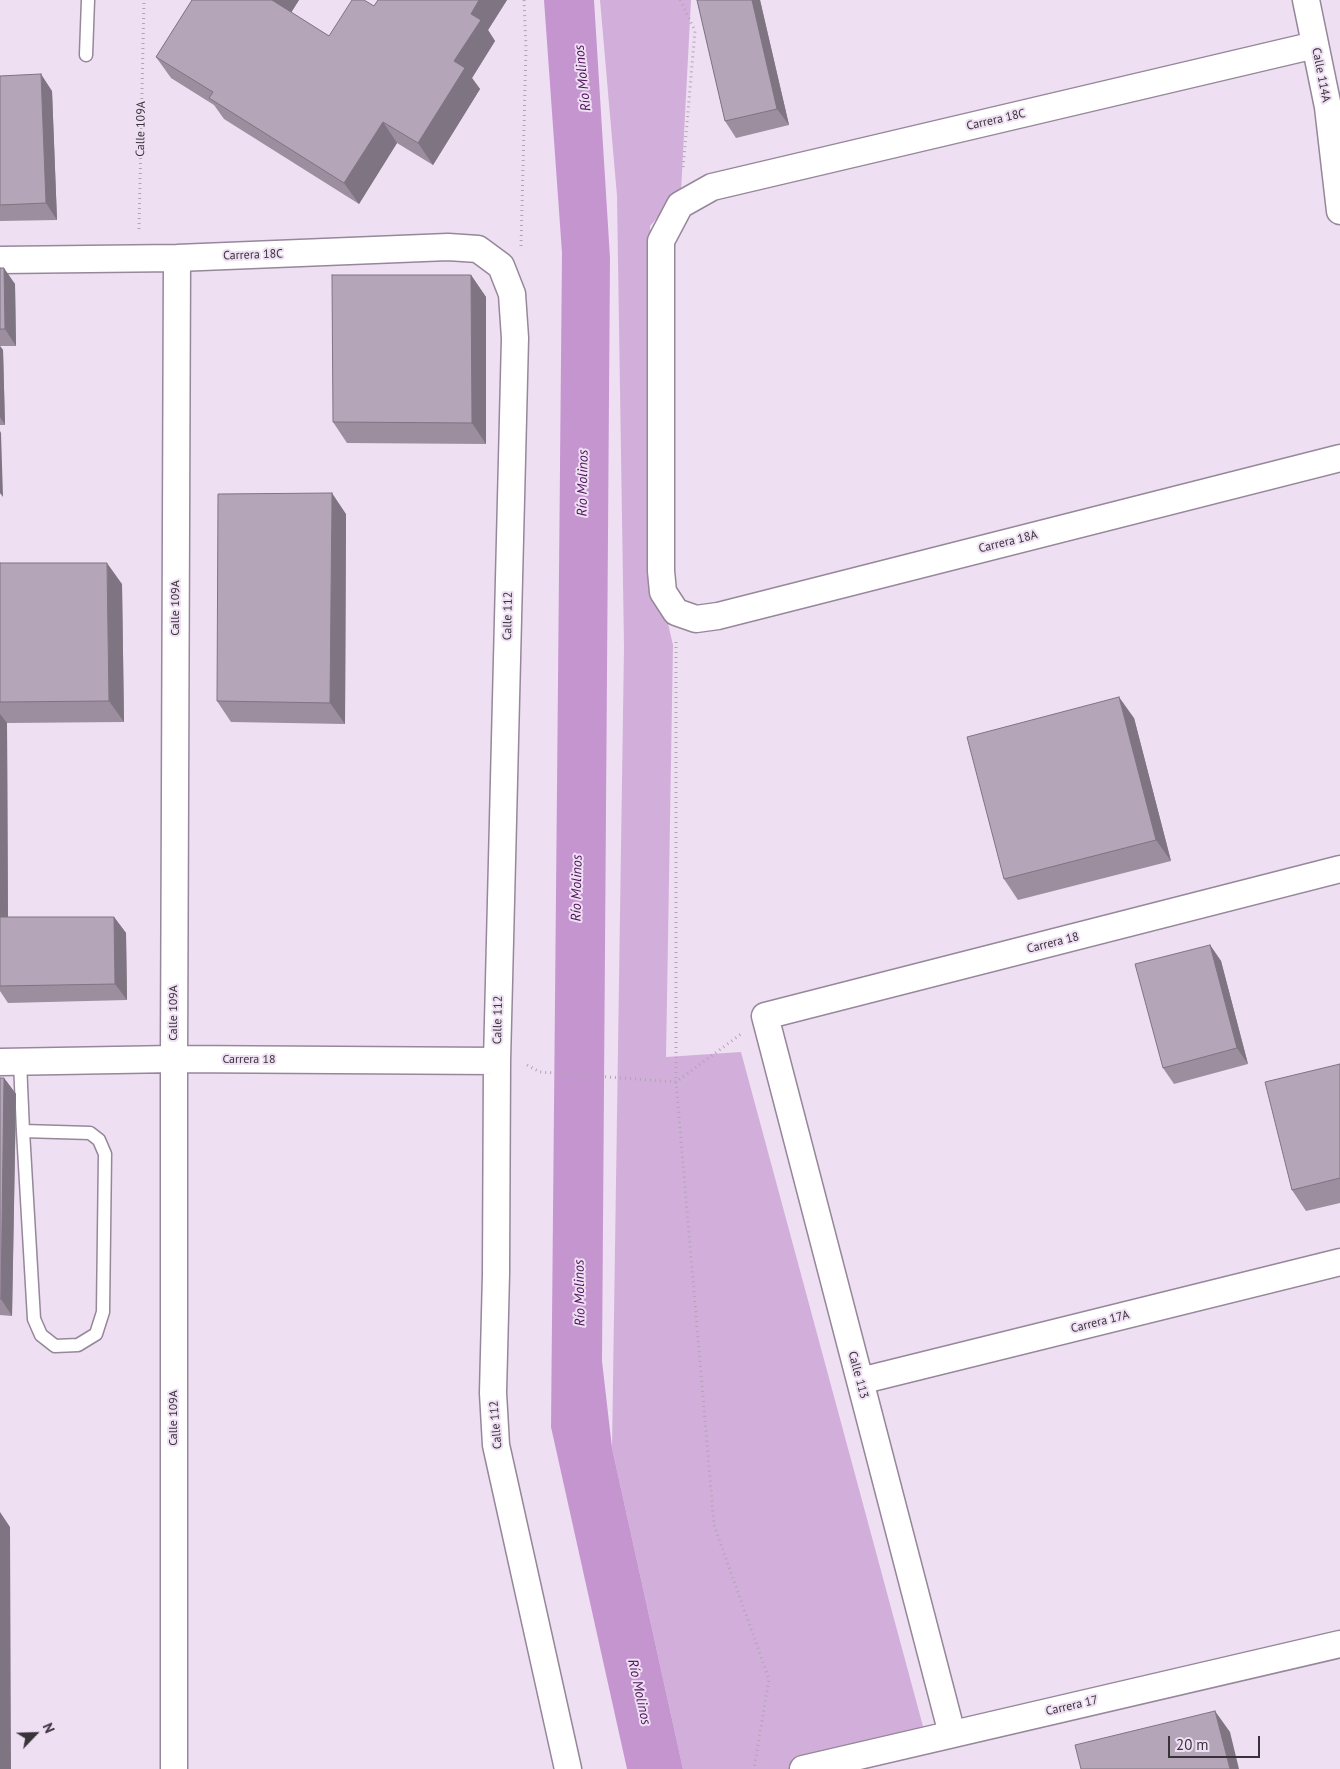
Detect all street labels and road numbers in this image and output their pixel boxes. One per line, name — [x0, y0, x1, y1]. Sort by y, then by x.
street label: Calle 114A — [1309, 46, 1333, 104]
street label: Calle 109A — [133, 101, 149, 157]
street label: Carrera 18C — [965, 106, 1027, 134]
street label: Carrera 18C — [223, 247, 283, 263]
street label: Carrera 18A — [977, 528, 1039, 556]
street label: Calle 109A — [169, 580, 183, 636]
street label: Calle 112 — [500, 592, 516, 640]
street label: Carrera 18 — [1025, 930, 1081, 956]
street label: Calle 109A — [167, 985, 181, 1041]
street label: Calle 112 — [490, 996, 506, 1044]
street label: Carrera 18 — [222, 1053, 276, 1067]
street label: Carrera 17A — [1069, 1308, 1131, 1336]
street label: Calle 113 — [845, 1350, 871, 1400]
street label: Calle 109A — [167, 1390, 181, 1446]
street label: Calle 112 — [487, 1400, 505, 1450]
street label: Carrera 17 — [1044, 1693, 1100, 1719]

